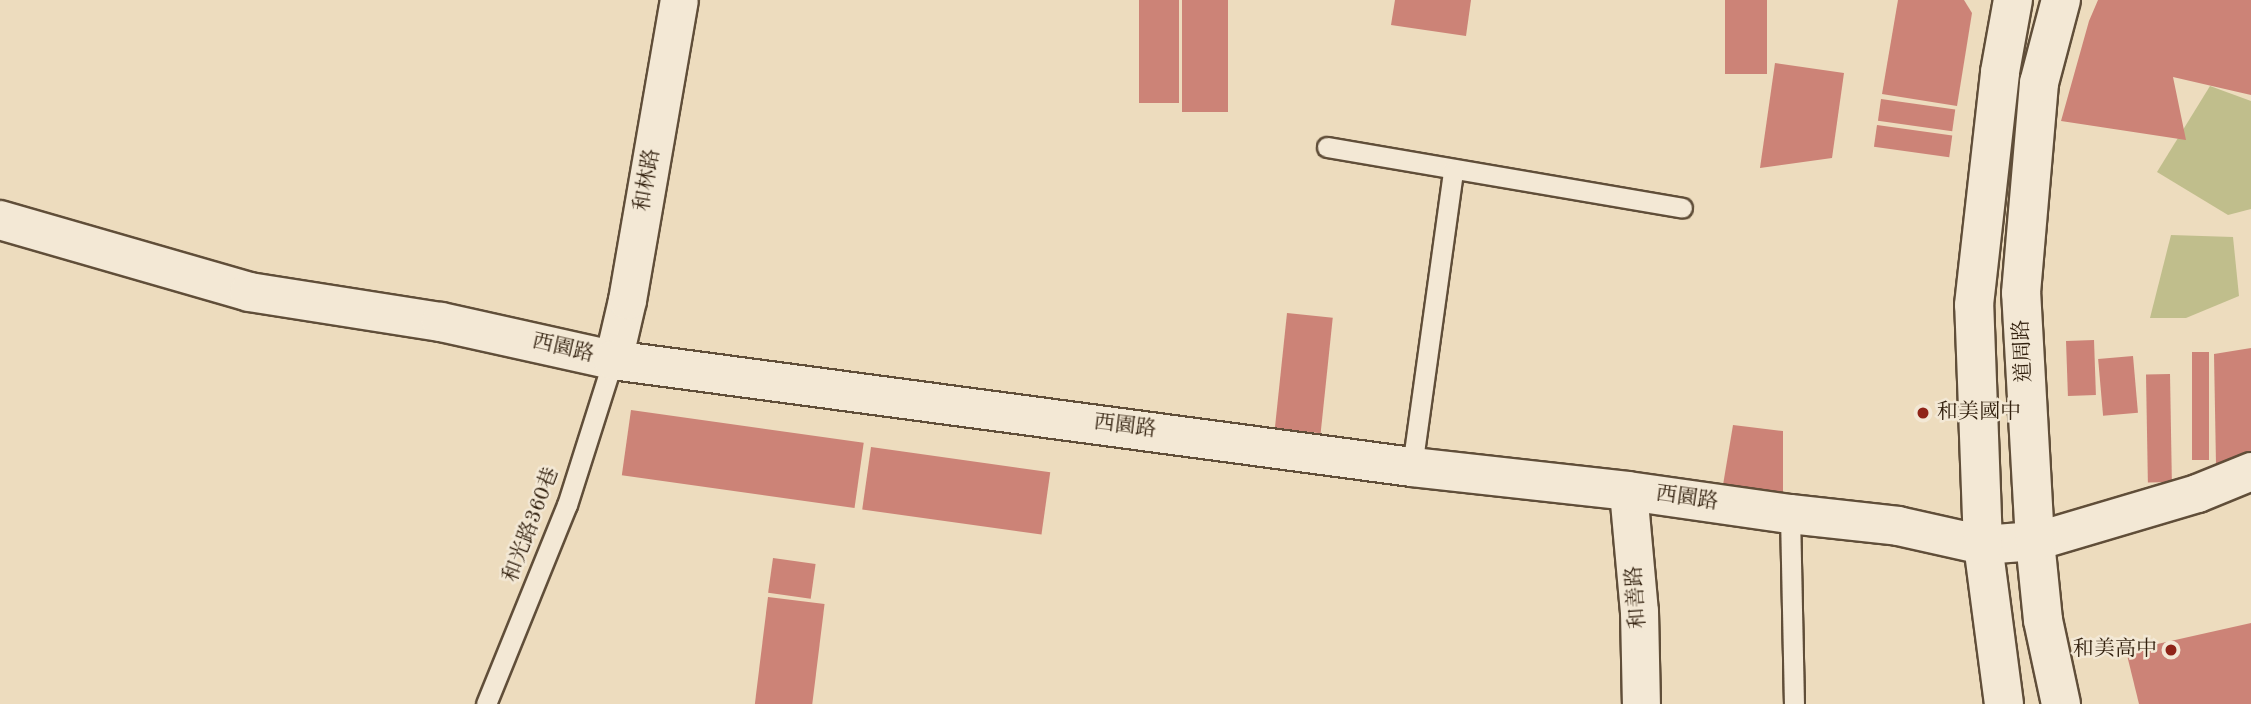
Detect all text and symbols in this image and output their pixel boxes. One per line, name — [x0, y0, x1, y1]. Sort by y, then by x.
street label: 和林路 — [630, 147, 666, 213]
street label: 道周路 — [2010, 319, 2038, 383]
street label: 西園路 — [529, 330, 597, 368]
place label: 和美國中 — [1937, 400, 2021, 426]
marker: 和美國中 — [1915, 405, 1931, 421]
street label: 西園路 — [1092, 411, 1158, 443]
street label: 和光路360巷 — [499, 464, 565, 586]
street label: 西園路 — [1654, 482, 1720, 516]
street label: 和善路 — [1622, 565, 1652, 629]
place label: 和美高中 — [2073, 637, 2157, 663]
marker: 和美高中 — [2163, 642, 2179, 658]

